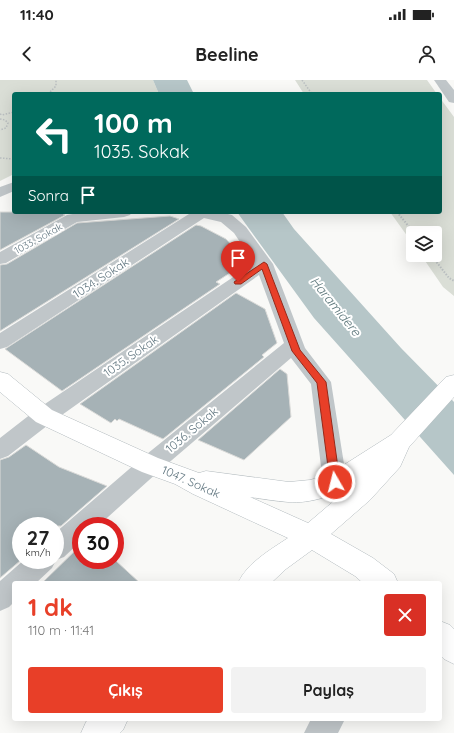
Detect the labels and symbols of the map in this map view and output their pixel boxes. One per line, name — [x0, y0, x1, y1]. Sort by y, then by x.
street label: 1033. Sokak — [12, 220, 65, 257]
pin — [221, 241, 255, 282]
street label: 1034. Sokak — [70, 254, 132, 301]
water label: Haramidere — [307, 273, 365, 339]
street label: 1035. Sokak — [100, 331, 161, 380]
street label: 1036. Sokak — [162, 403, 221, 456]
position arrow — [314, 461, 356, 503]
street label: 1047. Sokak — [160, 462, 223, 501]
speed limit sign: 30 — [72, 517, 124, 569]

